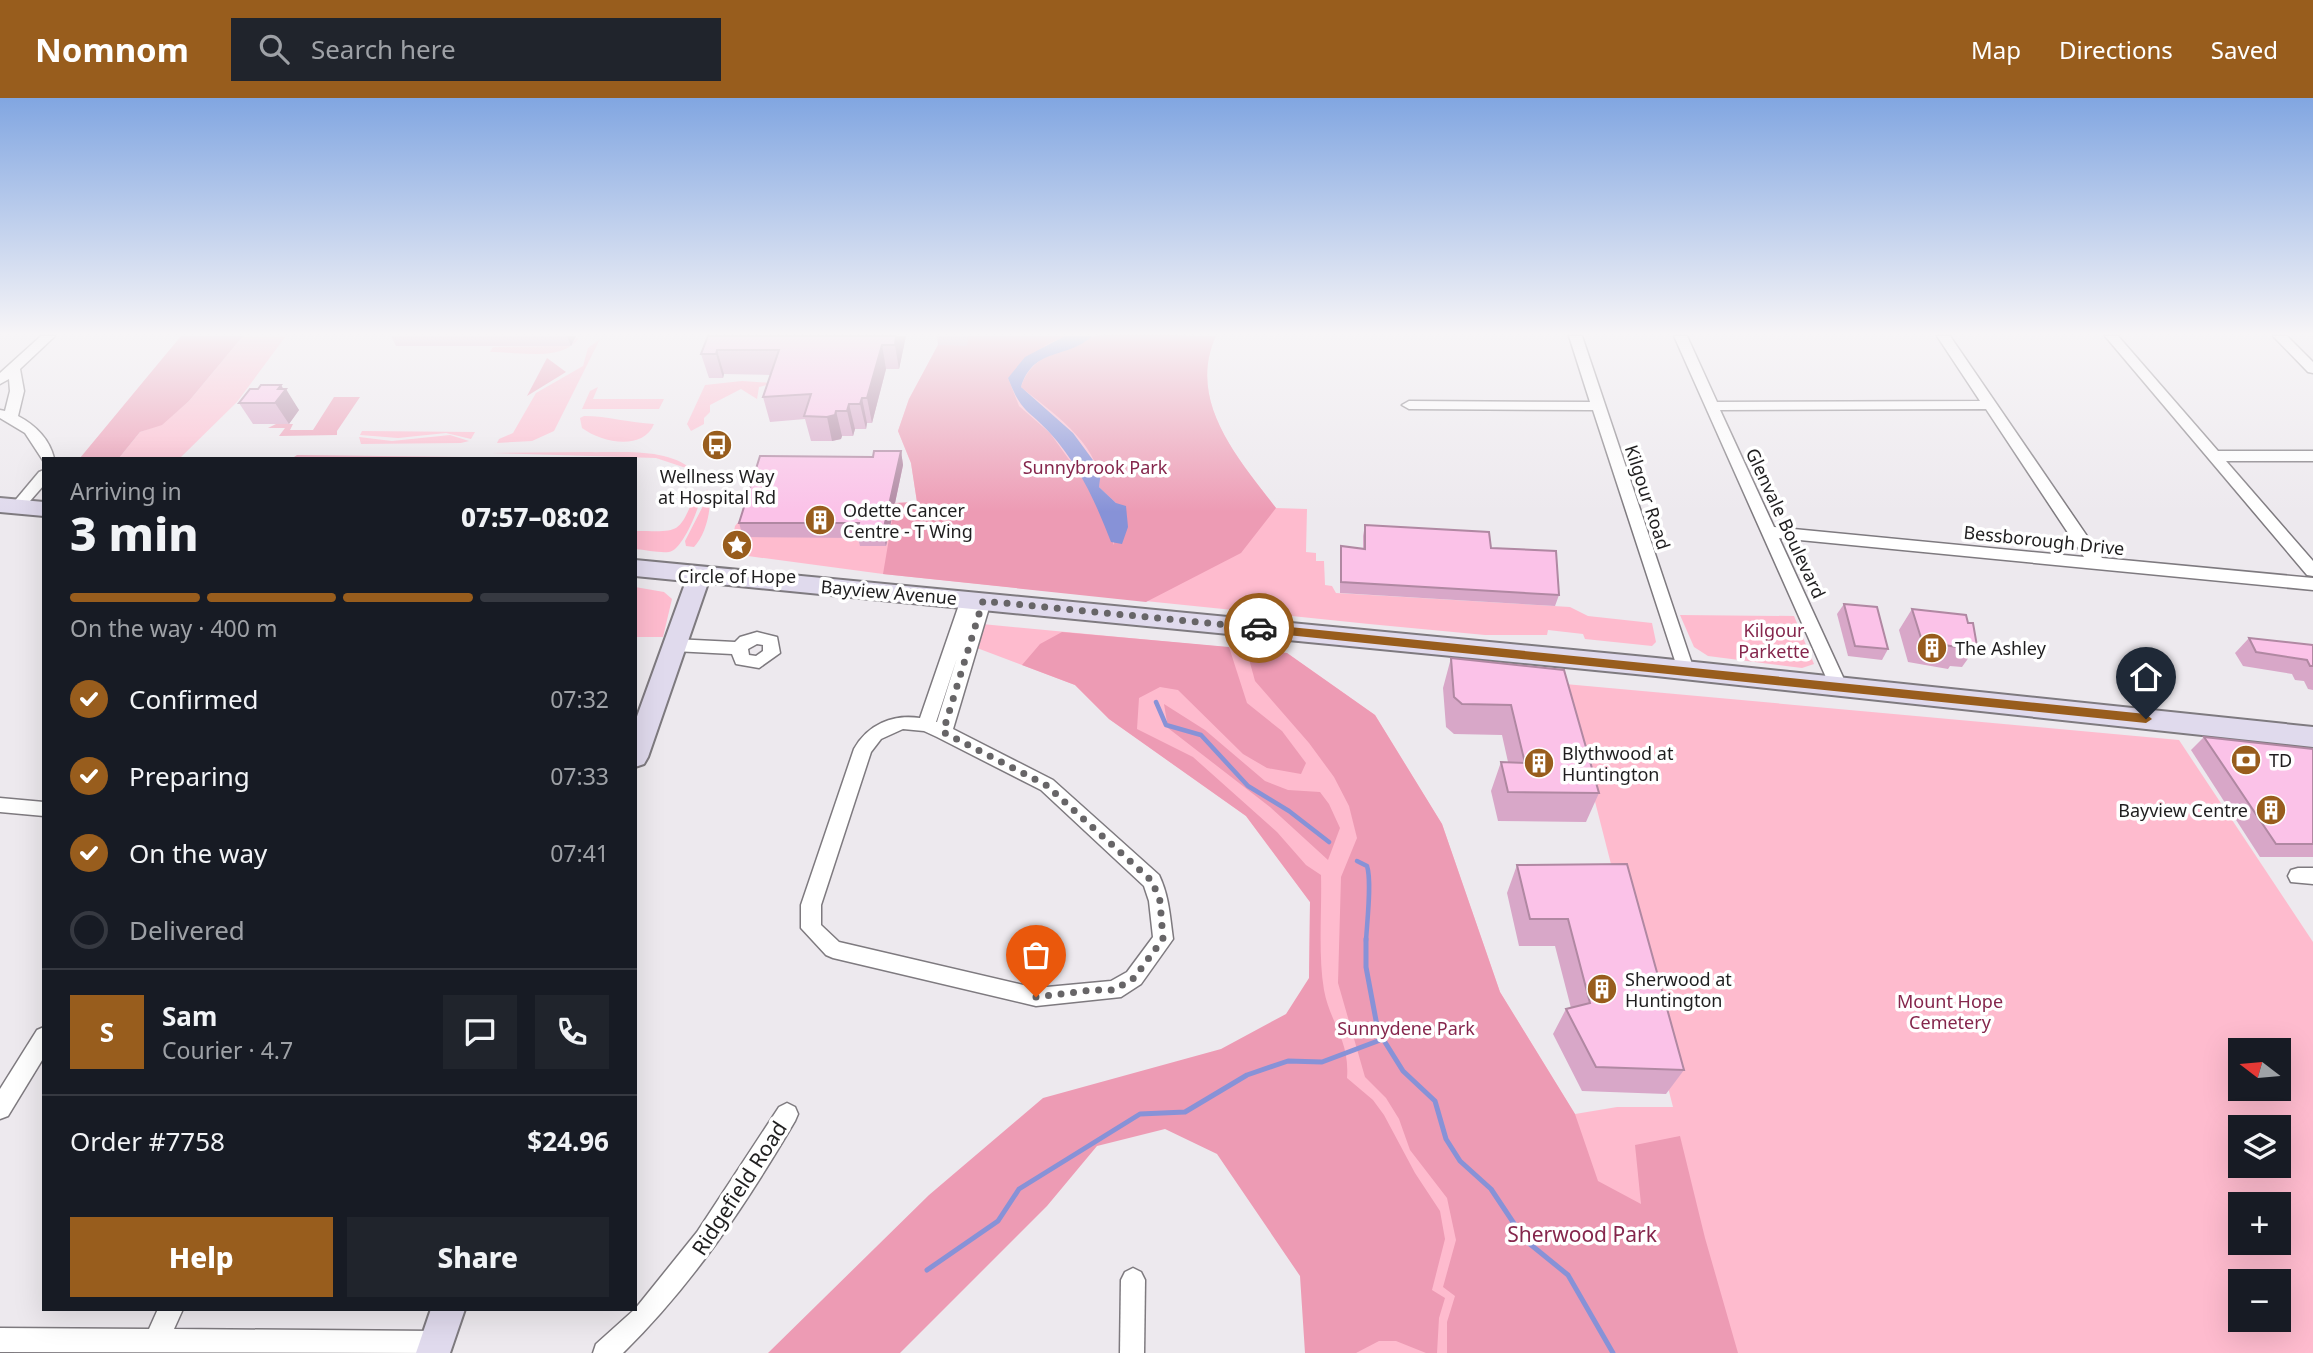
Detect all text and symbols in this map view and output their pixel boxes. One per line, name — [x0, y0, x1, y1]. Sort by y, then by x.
search box — [231, 18, 721, 81]
text: Nomnom — [35, 27, 189, 72]
icon: search — [255, 30, 293, 68]
text: Search here — [311, 31, 456, 67]
text: Map — [1971, 33, 2021, 66]
text: Directions — [2059, 33, 2173, 66]
text: Saved — [2211, 33, 2278, 66]
bus stop icon: Wellness Way at Hospital Rd — [700, 428, 734, 462]
street label: Kilgour Road — [1620, 442, 1676, 552]
street label: Glenvale Boulevard — [1741, 444, 1831, 602]
park label: Sunnybrook Park — [1023, 455, 1168, 479]
place label: Wellness Way at Hospital Rd — [658, 464, 776, 509]
text: Arriving in — [70, 475, 182, 507]
place label: Odette Cancer Centre - T Wing — [843, 498, 973, 543]
text: 07:57–08:02 — [461, 499, 609, 535]
text: 3 min — [70, 502, 199, 564]
building icon: Odette Cancer Centre - T Wing — [803, 503, 837, 537]
street label: Bessborough Drive — [1962, 520, 2126, 560]
place icon: Circle of Hope — [720, 528, 754, 562]
place label: Circle of Hope — [678, 564, 796, 588]
street label: Bayview Avenue — [820, 574, 958, 610]
courier — [1224, 593, 1294, 663]
icon: car — [1240, 609, 1278, 647]
text: On the way · 400 m — [70, 612, 277, 644]
park label: Kilgour Parkette — [1738, 618, 1810, 663]
building icon: The Ashley — [1915, 631, 1949, 665]
place label: The Ashley — [1955, 636, 2047, 660]
pin — [2116, 647, 2176, 719]
icon: home — [2127, 658, 2165, 696]
icon: check — [70, 680, 108, 718]
text: Confirmed — [129, 681, 259, 717]
text: 07:32 — [550, 683, 609, 715]
place label: Blythwood at Huntington — [1562, 741, 1674, 786]
bank icon: TD — [2229, 743, 2263, 777]
building icon: Blythwood at Huntington — [1522, 746, 1556, 780]
place label: TD — [2269, 748, 2292, 772]
icon: check — [70, 757, 108, 795]
text: Preparing — [129, 758, 250, 794]
text: 07:33 — [550, 760, 609, 792]
building icon: Bayview Centre — [2254, 793, 2288, 827]
place label: Bayview Centre — [2118, 798, 2248, 822]
icon: check — [70, 834, 108, 872]
text: On the way — [129, 835, 267, 871]
text: 07:41 — [550, 837, 609, 869]
text: Delivered — [129, 912, 245, 948]
pin — [1006, 925, 1066, 997]
icon: bag — [1017, 936, 1055, 974]
place label: Sherwood at Huntington — [1625, 967, 1732, 1012]
building icon: Sherwood at Huntington — [1585, 972, 1619, 1006]
park label: Mount Hope Cemetery — [1897, 989, 2003, 1034]
button: chat — [443, 995, 517, 1069]
button: phone — [535, 995, 609, 1069]
text: Sam — [162, 998, 217, 1034]
text: S — [100, 1014, 114, 1050]
park label: Sunnydene Park — [1337, 1016, 1475, 1040]
text: Courier · 4.7 — [162, 1034, 293, 1066]
north arrow — [2228, 1038, 2291, 1101]
map controls — [2228, 1038, 2291, 1332]
street label: Ridgefield Road — [685, 1115, 793, 1261]
button: layers — [2228, 1115, 2291, 1178]
text: Order #7758 — [70, 1123, 225, 1159]
text: $24.96 — [527, 1123, 609, 1159]
button: + — [2228, 1192, 2291, 1255]
button: Help — [70, 1217, 333, 1297]
button: Share — [347, 1217, 609, 1297]
park label: Sherwood Park — [1507, 1220, 1658, 1248]
button: − — [2228, 1269, 2291, 1332]

